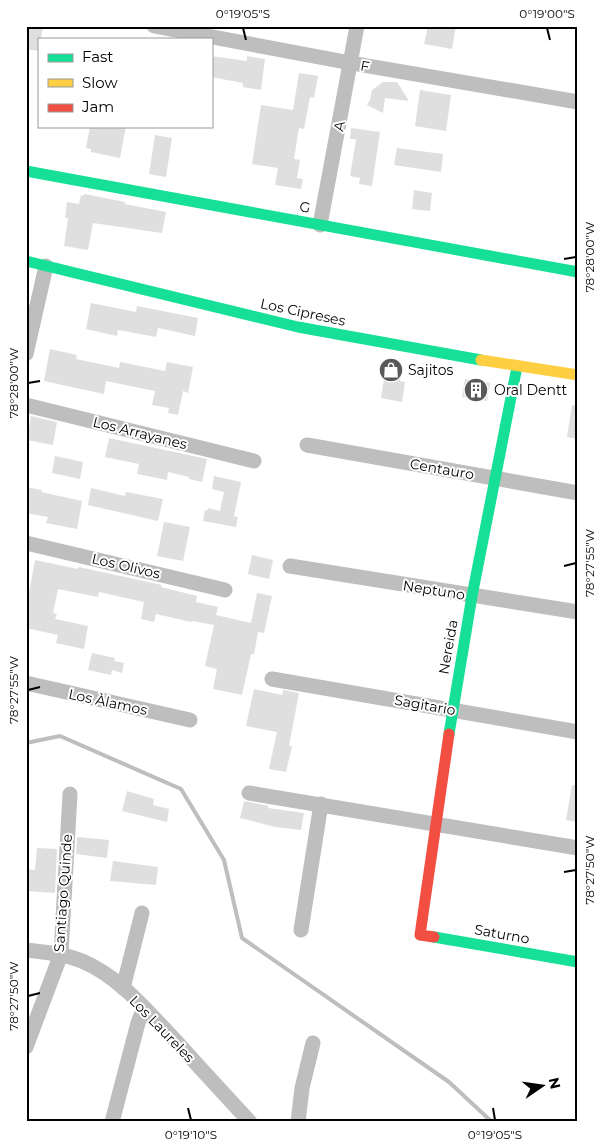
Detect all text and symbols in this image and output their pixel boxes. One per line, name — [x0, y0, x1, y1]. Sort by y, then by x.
text: 0°19'05"S — [216, 6, 270, 21]
text: 0°19'00"S — [519, 6, 575, 21]
legend — [38, 38, 212, 128]
text: Fast — [82, 47, 113, 66]
street label: F — [359, 56, 371, 76]
text: Slow — [82, 73, 118, 92]
text: Jam — [81, 97, 114, 116]
street label: A — [329, 118, 349, 133]
street label: G — [298, 197, 312, 217]
text: 78°28'00"W — [582, 222, 597, 292]
street label: Los Cipreses — [259, 294, 347, 330]
text: 78°28'00"W — [6, 348, 21, 418]
shop icon: Sajitos — [378, 357, 404, 383]
place label: Sajitos — [408, 361, 454, 379]
building icon: Oral Dentt — [463, 377, 489, 403]
place label: Oral Dentt — [494, 381, 567, 399]
street label: Los Arrayanes — [91, 413, 189, 453]
street label: Centauro — [409, 455, 476, 484]
text: 78°27'55"W — [582, 529, 597, 597]
street label: Los Olivos — [90, 549, 162, 583]
street label: Neptuno — [402, 576, 467, 604]
street label: Nereida — [434, 618, 462, 676]
text: 78°27'55"W — [6, 656, 21, 724]
street label: Los Àlamos — [67, 685, 149, 719]
street label: Sagitario — [393, 691, 457, 719]
street label: Santiago Quinde — [50, 833, 76, 953]
text: 78°27'50"W — [582, 835, 597, 905]
street label: Saturno — [473, 920, 531, 948]
text: 78°27'50"W — [6, 961, 21, 1031]
street label: Los Laureles — [126, 992, 199, 1066]
north arrow — [516, 1060, 566, 1110]
text: N — [545, 1076, 565, 1091]
text: 0°19'10"S — [165, 1127, 217, 1142]
text: 0°19'05"S — [468, 1127, 522, 1142]

